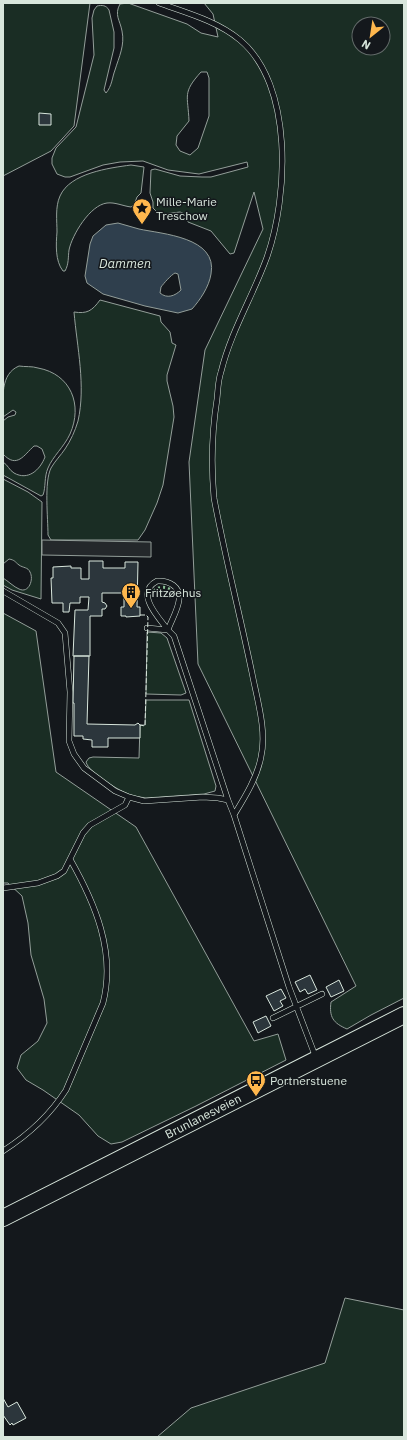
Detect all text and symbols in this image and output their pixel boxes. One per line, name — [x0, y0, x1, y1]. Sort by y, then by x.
north arrow — [351, 16, 391, 56]
text: N — [359, 37, 373, 53]
place label: Mille-Marie Treschow — [156, 194, 217, 223]
place icon: Mille-Marie Treschow — [131, 197, 153, 225]
water label: Dammen — [99, 255, 151, 272]
building icon: Fritzøehus — [120, 581, 142, 609]
place label: Fritzøehus — [145, 585, 202, 600]
bus stop icon: Portnerstuene — [245, 1069, 267, 1097]
place label: Portnerstuene — [270, 1073, 347, 1088]
street label: Brunlanesveien — [162, 1090, 244, 1142]

